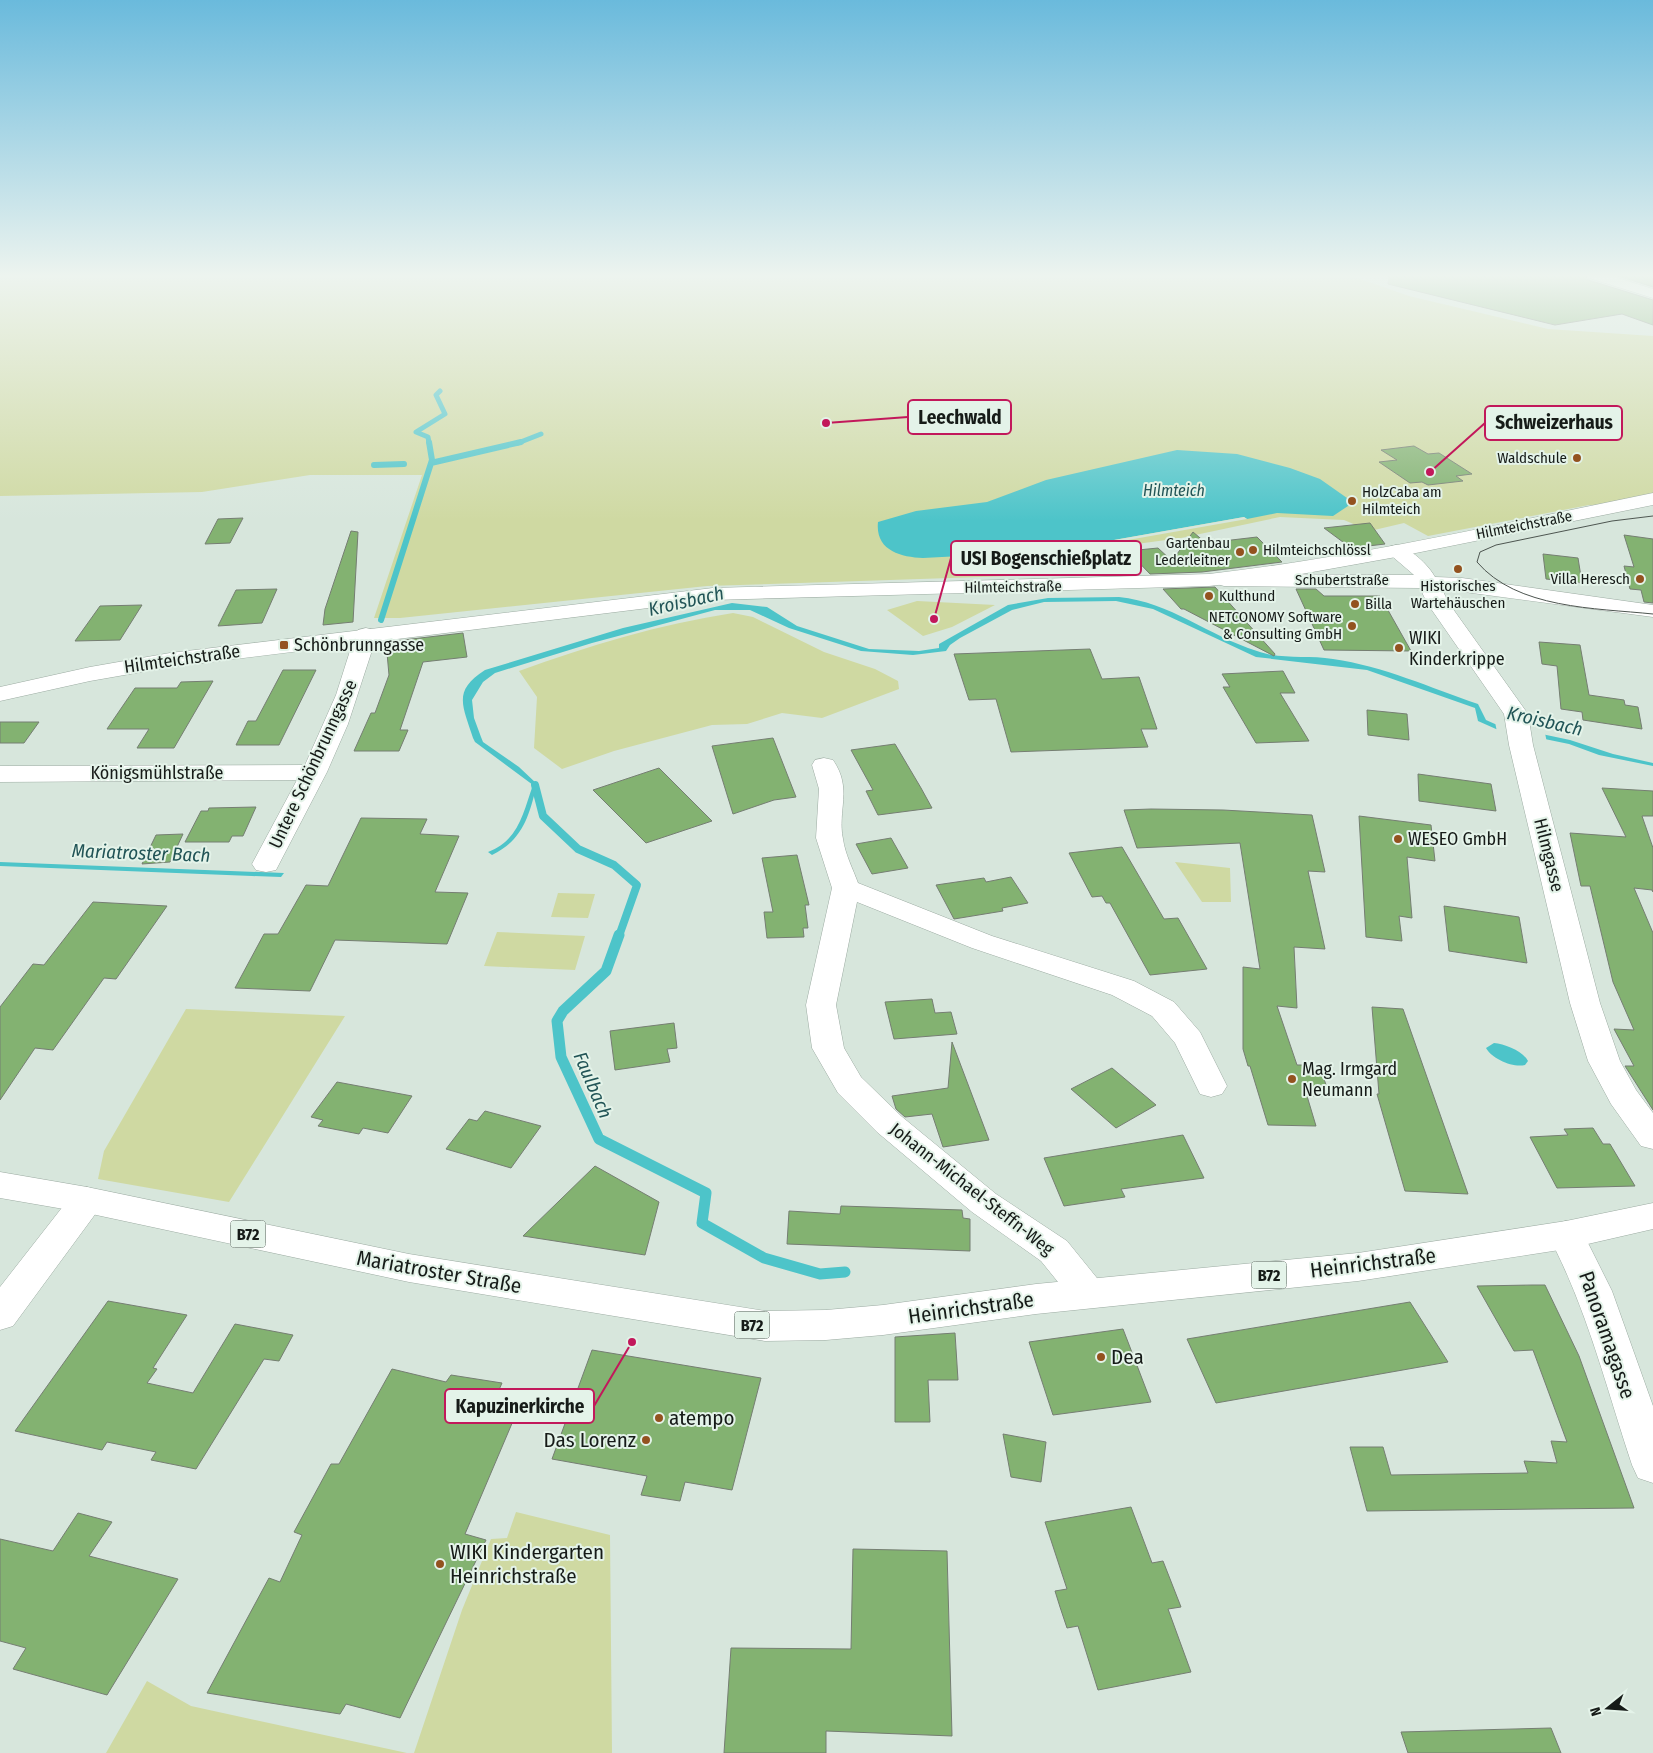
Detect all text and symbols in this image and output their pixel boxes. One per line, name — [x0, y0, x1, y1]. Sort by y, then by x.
callout: Leechwald — [908, 400, 1011, 434]
text: Leechwald — [918, 406, 1002, 429]
callout: Schweizerhaus — [1485, 406, 1622, 440]
text: Schweizerhaus — [1495, 411, 1613, 434]
place label: Waldschule — [1497, 449, 1567, 467]
marker: Waldschule — [1571, 452, 1583, 464]
water label: Hilmteich — [1143, 481, 1205, 500]
place label: HolzCaba am Hilmteich — [1362, 483, 1441, 518]
marker: HolzCaba am Hilmteich — [1346, 495, 1358, 507]
street label: Hilmteichstraße — [1474, 507, 1574, 543]
place label: Gartenbau Lederleitner — [1155, 534, 1231, 569]
callout: USI Bogenschießplatz — [951, 541, 1141, 575]
place label: Hilmteichschlössl — [1263, 541, 1371, 559]
marker: Hilmteichschlössl — [1247, 544, 1259, 556]
marker: Gartenbau Lederleitner — [1234, 546, 1246, 558]
text: USI Bogenschießplatz — [961, 547, 1131, 570]
marker: Historisches Wartehäuschen — [1452, 563, 1464, 575]
place label: Villa Heresch — [1550, 570, 1630, 588]
street label: Schubertstraße — [1295, 571, 1389, 589]
marker: Villa Heresch — [1634, 573, 1646, 585]
street label: Hilmteichstraße — [964, 577, 1062, 597]
place label: Historisches Wartehäuschen — [1411, 577, 1505, 612]
water label: Kroisbach — [646, 581, 726, 621]
place label: Kulthund — [1219, 587, 1275, 605]
marker: Kulthund — [1203, 590, 1215, 602]
place label: Billa — [1365, 595, 1392, 613]
marker: Billa — [1349, 598, 1361, 610]
place label: NETCONOMY Software & Consulting GmbH — [1209, 608, 1342, 643]
marker: NETCONOMY Software & Consulting GmbH — [1346, 620, 1358, 632]
place label: WIKI Kinderkrippe — [1409, 627, 1505, 670]
place label: Schönbrunngasse — [294, 634, 424, 656]
marker: Schönbrunngasse — [278, 639, 290, 651]
street label: Hilmteichstraße — [123, 640, 242, 678]
marker: WIKI Kinderkrippe — [1393, 642, 1405, 654]
street label: Untere Schönbrunngasse — [264, 676, 362, 852]
water label: Kroisbach — [1505, 701, 1585, 741]
street label: Königsmühlstraße — [91, 762, 224, 784]
street label: Hilmgasse — [1529, 816, 1569, 894]
place label: WESEO GmbH — [1408, 828, 1507, 850]
marker: WESEO GmbH — [1392, 833, 1404, 845]
water label: Mariatroster Bach — [71, 839, 211, 867]
water label: Faulbach — [569, 1048, 617, 1122]
place label: Mag. Irmgard Neumann — [1302, 1058, 1397, 1101]
marker: Mag. Irmgard Neumann — [1286, 1073, 1298, 1085]
street label: Johann-Michael-Steffn-Weg — [886, 1118, 1059, 1260]
road number: B72 — [230, 1220, 266, 1248]
street label: Heinrichstraße — [1309, 1242, 1437, 1284]
street label: Mariatroster Straße — [355, 1245, 523, 1299]
road number: B72 — [1252, 1262, 1286, 1288]
street label: Panoramagasse — [1573, 1268, 1641, 1402]
street label: Heinrichstraße — [907, 1286, 1035, 1330]
road number: B72 — [734, 1312, 770, 1338]
place label: Dea — [1111, 1344, 1144, 1370]
marker: Dea — [1095, 1351, 1107, 1363]
callout: Kapuzinerkirche — [445, 1389, 594, 1423]
text: Kapuzinerkirche — [456, 1395, 585, 1418]
place label: atempo — [669, 1405, 735, 1431]
marker: atempo — [653, 1412, 665, 1424]
place label: Das Lorenz — [544, 1427, 636, 1453]
marker: Das Lorenz — [640, 1434, 652, 1446]
place label: WIKI Kindergarten Heinrichstraße — [450, 1539, 604, 1589]
marker: WIKI Kindergarten Heinrichstraße — [434, 1558, 446, 1570]
north arrow — [1583, 1683, 1633, 1733]
text: N — [1587, 1705, 1605, 1718]

